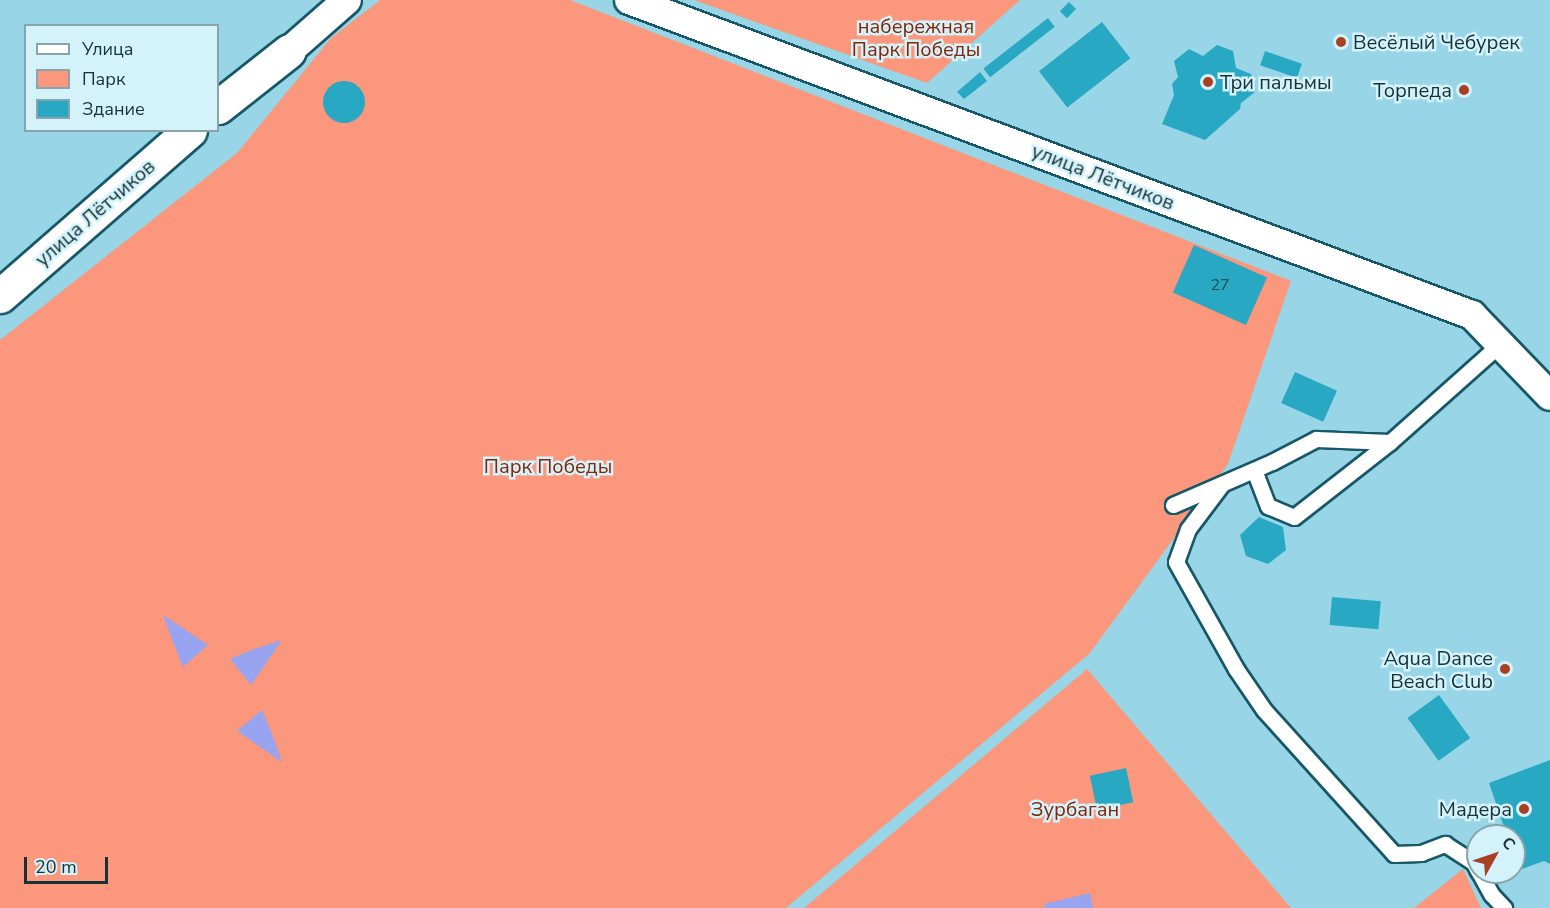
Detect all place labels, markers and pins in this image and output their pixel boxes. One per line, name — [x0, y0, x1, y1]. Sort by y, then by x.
place label: Весёлый Чебурек — [1353, 30, 1520, 54]
marker: Весёлый Чебурек — [1334, 35, 1348, 49]
place label: Три пальмы — [1220, 70, 1332, 94]
marker: Три пальмы — [1201, 75, 1215, 89]
place label: Торпеда — [1373, 78, 1452, 102]
marker: Торпеда — [1457, 83, 1471, 97]
place label: Aqua Dance Beach Club — [1383, 646, 1493, 693]
marker: Aqua Dance Beach Club — [1498, 662, 1512, 676]
place label: Мадера — [1439, 797, 1512, 821]
marker: Мадера — [1517, 802, 1531, 816]

